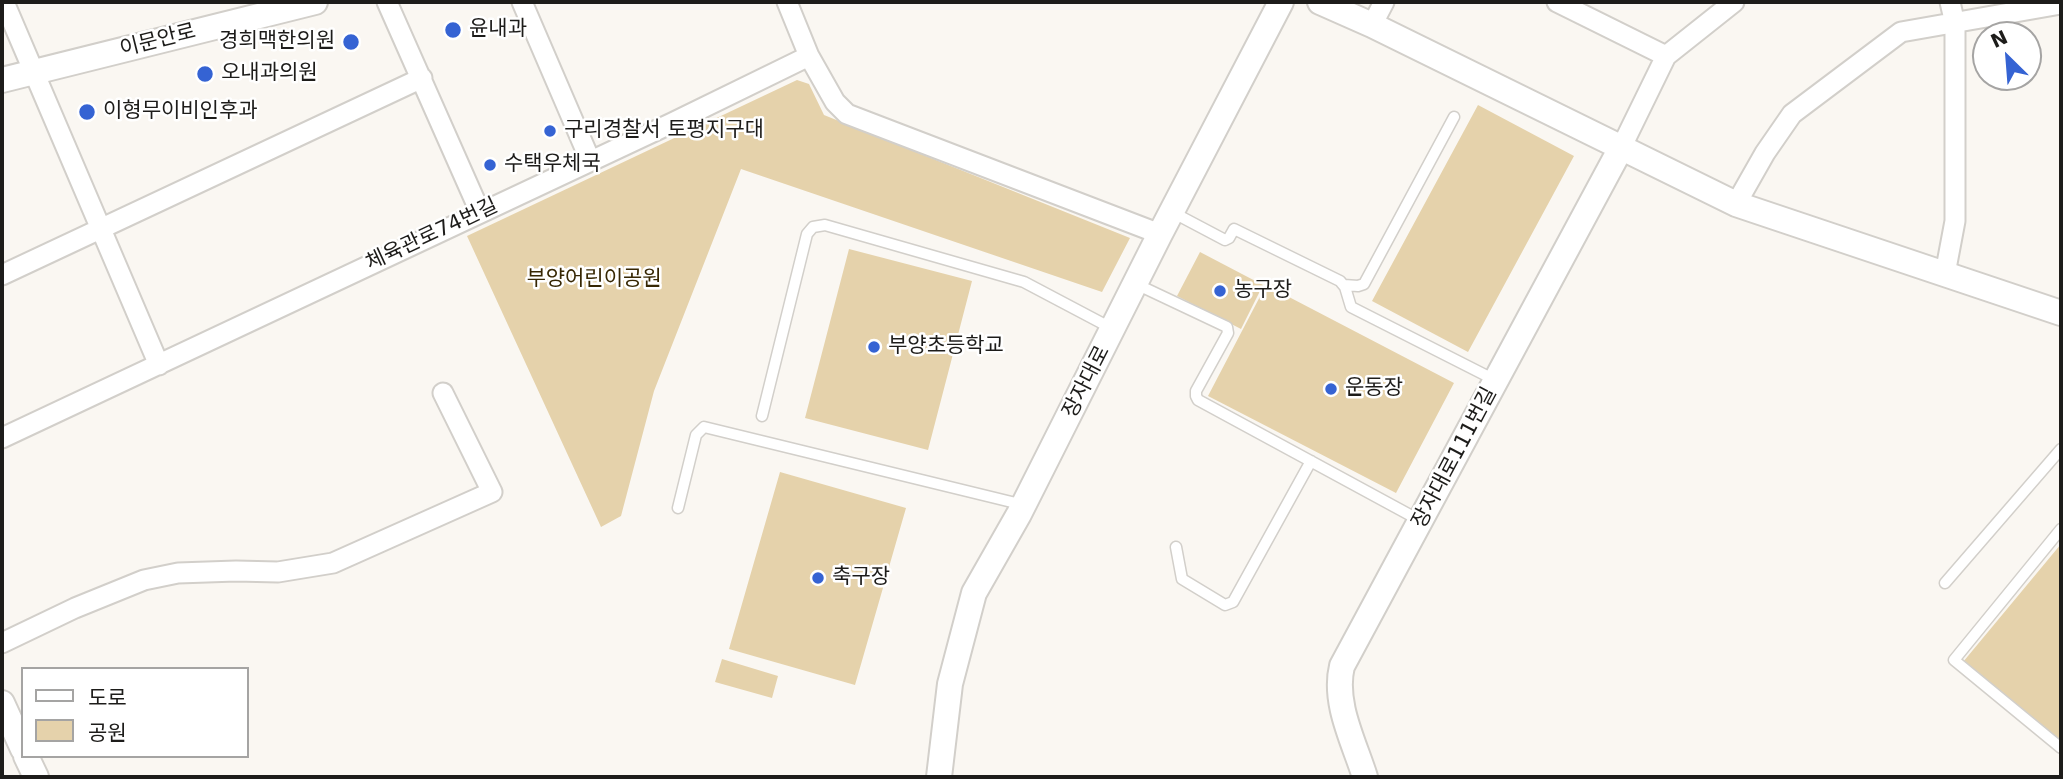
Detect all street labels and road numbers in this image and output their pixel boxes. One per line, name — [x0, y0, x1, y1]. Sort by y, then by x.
street label: 이문안로 — [117, 19, 199, 63]
street label: 체육관로74번길 — [362, 193, 502, 277]
street label: 장자대로 — [1058, 342, 1116, 422]
street label: 장자대로111번길 — [1407, 383, 1503, 533]

